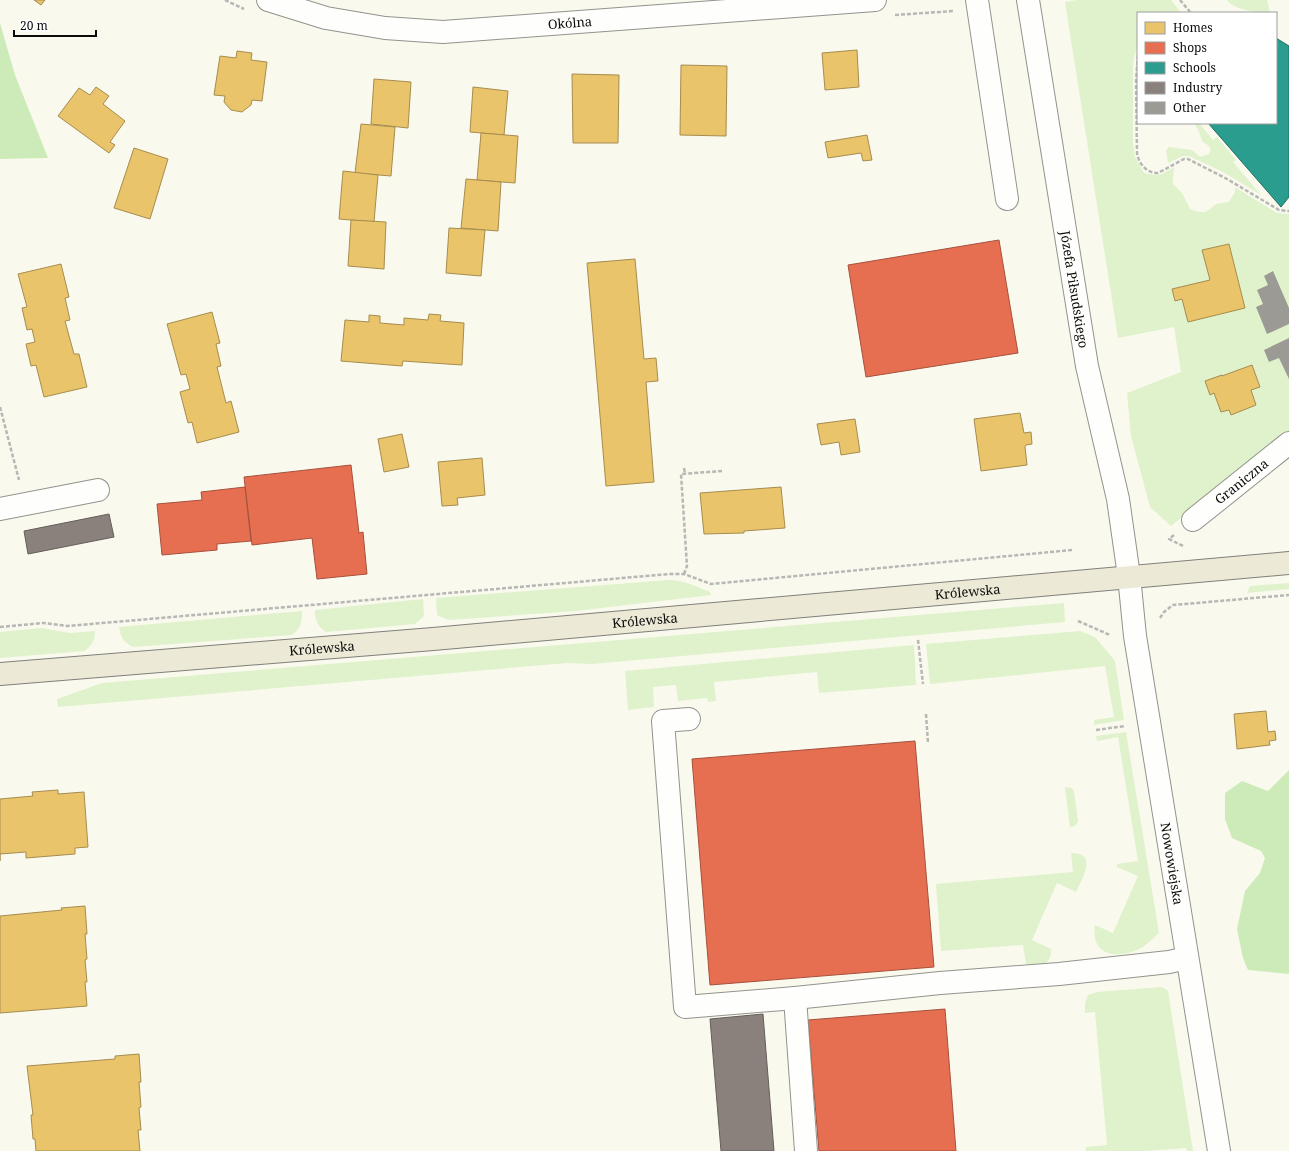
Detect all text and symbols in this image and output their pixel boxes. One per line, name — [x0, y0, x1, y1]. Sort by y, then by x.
scale bar — [14, 12, 96, 38]
street label: Okólna — [547, 12, 593, 33]
legend — [1137, 12, 1277, 124]
text: 20 m — [20, 17, 48, 34]
text: Homes — [1173, 19, 1213, 36]
text: Shops — [1173, 39, 1207, 56]
text: Schools — [1173, 59, 1216, 76]
text: Industry — [1173, 79, 1222, 96]
text: Other — [1173, 99, 1206, 116]
street label: Józefa Piłsudskiego — [1056, 228, 1093, 349]
street label: Graniczna — [1211, 454, 1272, 508]
street label: Królewska — [934, 580, 1001, 603]
street label: Królewska — [611, 608, 678, 632]
street label: Królewska — [288, 636, 355, 660]
street label: Nowowiejska — [1157, 821, 1188, 906]

